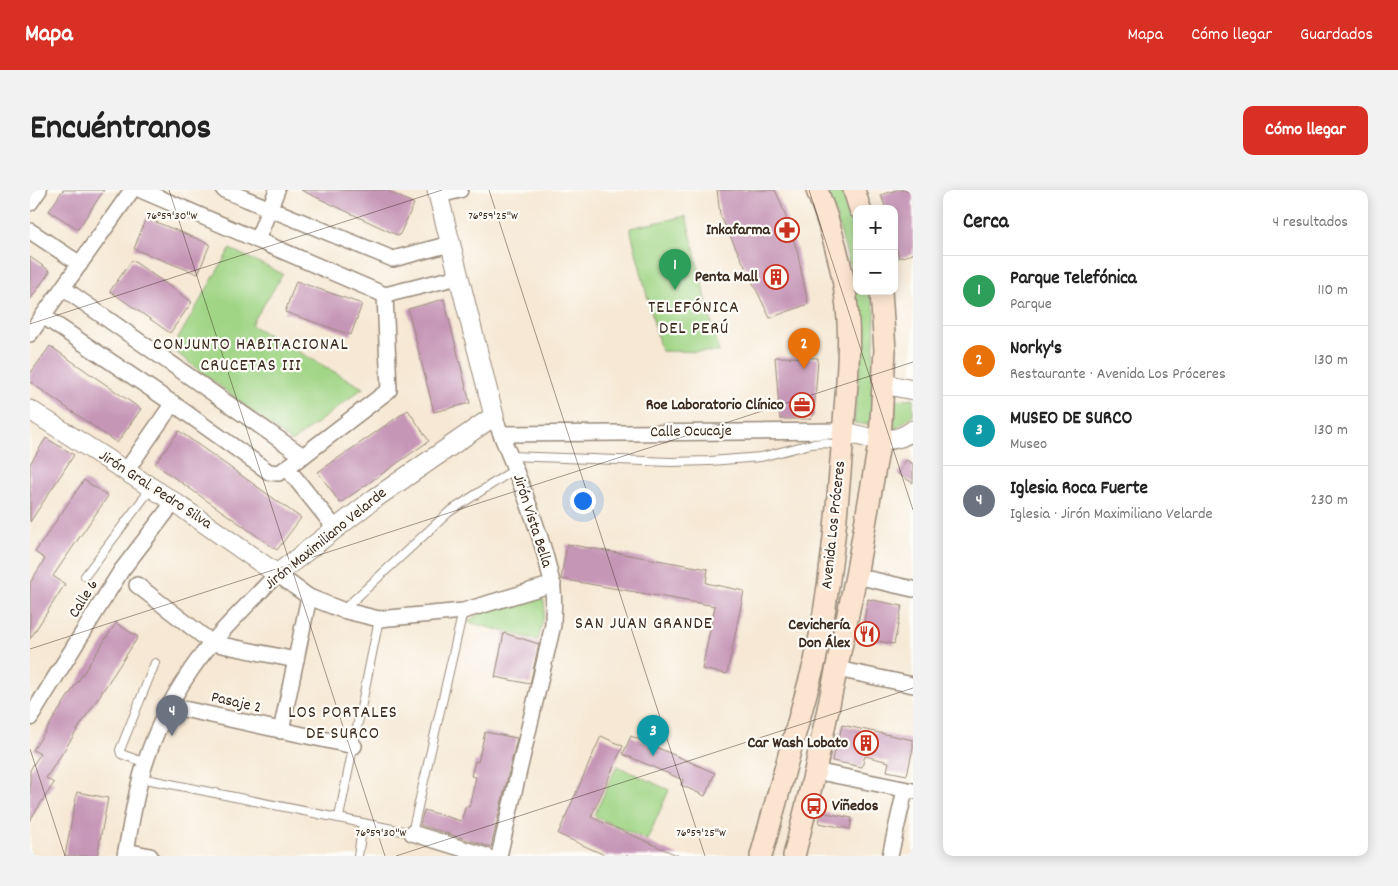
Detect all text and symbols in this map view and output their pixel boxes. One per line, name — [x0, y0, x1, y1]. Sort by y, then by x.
text: Mapa — [25, 18, 73, 52]
text: Mapa — [1127, 23, 1163, 48]
text: Cómo llegar — [1191, 23, 1272, 48]
text: Guardados — [1300, 23, 1373, 48]
text: Encuéntranos — [30, 105, 211, 155]
button: Cómo llegar — [1243, 106, 1368, 155]
map controls — [853, 205, 898, 295]
button: + — [853, 205, 898, 250]
text: 76°59'30"W — [147, 208, 197, 225]
text: 76°59'25"W — [468, 208, 518, 225]
text: Cerca — [963, 208, 1009, 238]
text: 4 resultados — [1273, 211, 1348, 234]
pharmacy icon: Inkafarma — [774, 217, 800, 243]
place label: Inkafarma — [706, 219, 771, 242]
pin: 1 — [659, 249, 691, 290]
button: − — [853, 250, 898, 295]
building icon: Penta Mall — [763, 264, 789, 290]
place label: Penta Mall — [695, 266, 758, 289]
text: Parque Telefónica — [1010, 266, 1137, 293]
text: 1 — [977, 279, 981, 302]
text: 110 m — [1318, 279, 1348, 302]
text: Parque — [1010, 293, 1052, 316]
district label: TELEFÓNICA DEL PERÚ — [648, 296, 740, 342]
pin: 2 — [788, 328, 820, 369]
district label: CONJUNTO HABITACIONAL CRUCETAS III — [153, 333, 349, 379]
text: Norky's — [1010, 336, 1062, 363]
text: 2 — [976, 349, 983, 372]
text: 130 m — [1314, 349, 1348, 372]
text: Restaurante · Avenida Los Próceres — [1010, 363, 1226, 386]
office icon: Roe Laboratorio Clínico — [789, 392, 815, 418]
place label: Roe Laboratorio Clínico — [646, 394, 784, 417]
text: MUSEO DE SURCO — [1010, 406, 1132, 433]
text: 3 — [975, 419, 983, 442]
text: 130 m — [1314, 419, 1348, 442]
street label: Calle Ocucaje — [650, 420, 732, 444]
text: Museo — [1010, 433, 1047, 456]
street label: Jirón Gral. Pedro Silva — [94, 445, 217, 536]
street label: Avenida Los Próceres — [816, 459, 852, 590]
street label: Jirón Vista Bella — [506, 471, 558, 571]
text: Iglesia Roca Fuerte — [1010, 476, 1148, 503]
street label: Jirón Maximiliano Velarde — [260, 482, 392, 596]
your location — [570, 488, 596, 514]
text: 4 — [976, 489, 982, 512]
text: 230 m — [1311, 489, 1348, 512]
text: Iglesia · Jirón Maximiliano Velarde — [1010, 503, 1212, 526]
street label: Calle 6 — [63, 575, 105, 623]
district label: SAN JUAN GRANDE — [575, 612, 713, 637]
place label: Cevichería Don Álex — [788, 614, 851, 655]
restaurant icon: Cevichería Don Álex — [854, 621, 880, 647]
street label: Pasaje 2 — [209, 686, 263, 720]
pin: 4 — [156, 695, 188, 736]
district label: LOS PORTALES DE SURCO — [288, 701, 398, 747]
pin: 3 — [637, 715, 669, 756]
building icon: Car Wash Lobato — [853, 730, 879, 756]
place label: Car Wash Lobato — [747, 732, 848, 755]
bus stop icon: Viñedos — [801, 793, 827, 819]
place label: Viñedos — [832, 795, 879, 818]
text: 76°59'30"W — [356, 825, 406, 842]
text: 76°59'25"W — [676, 825, 726, 842]

